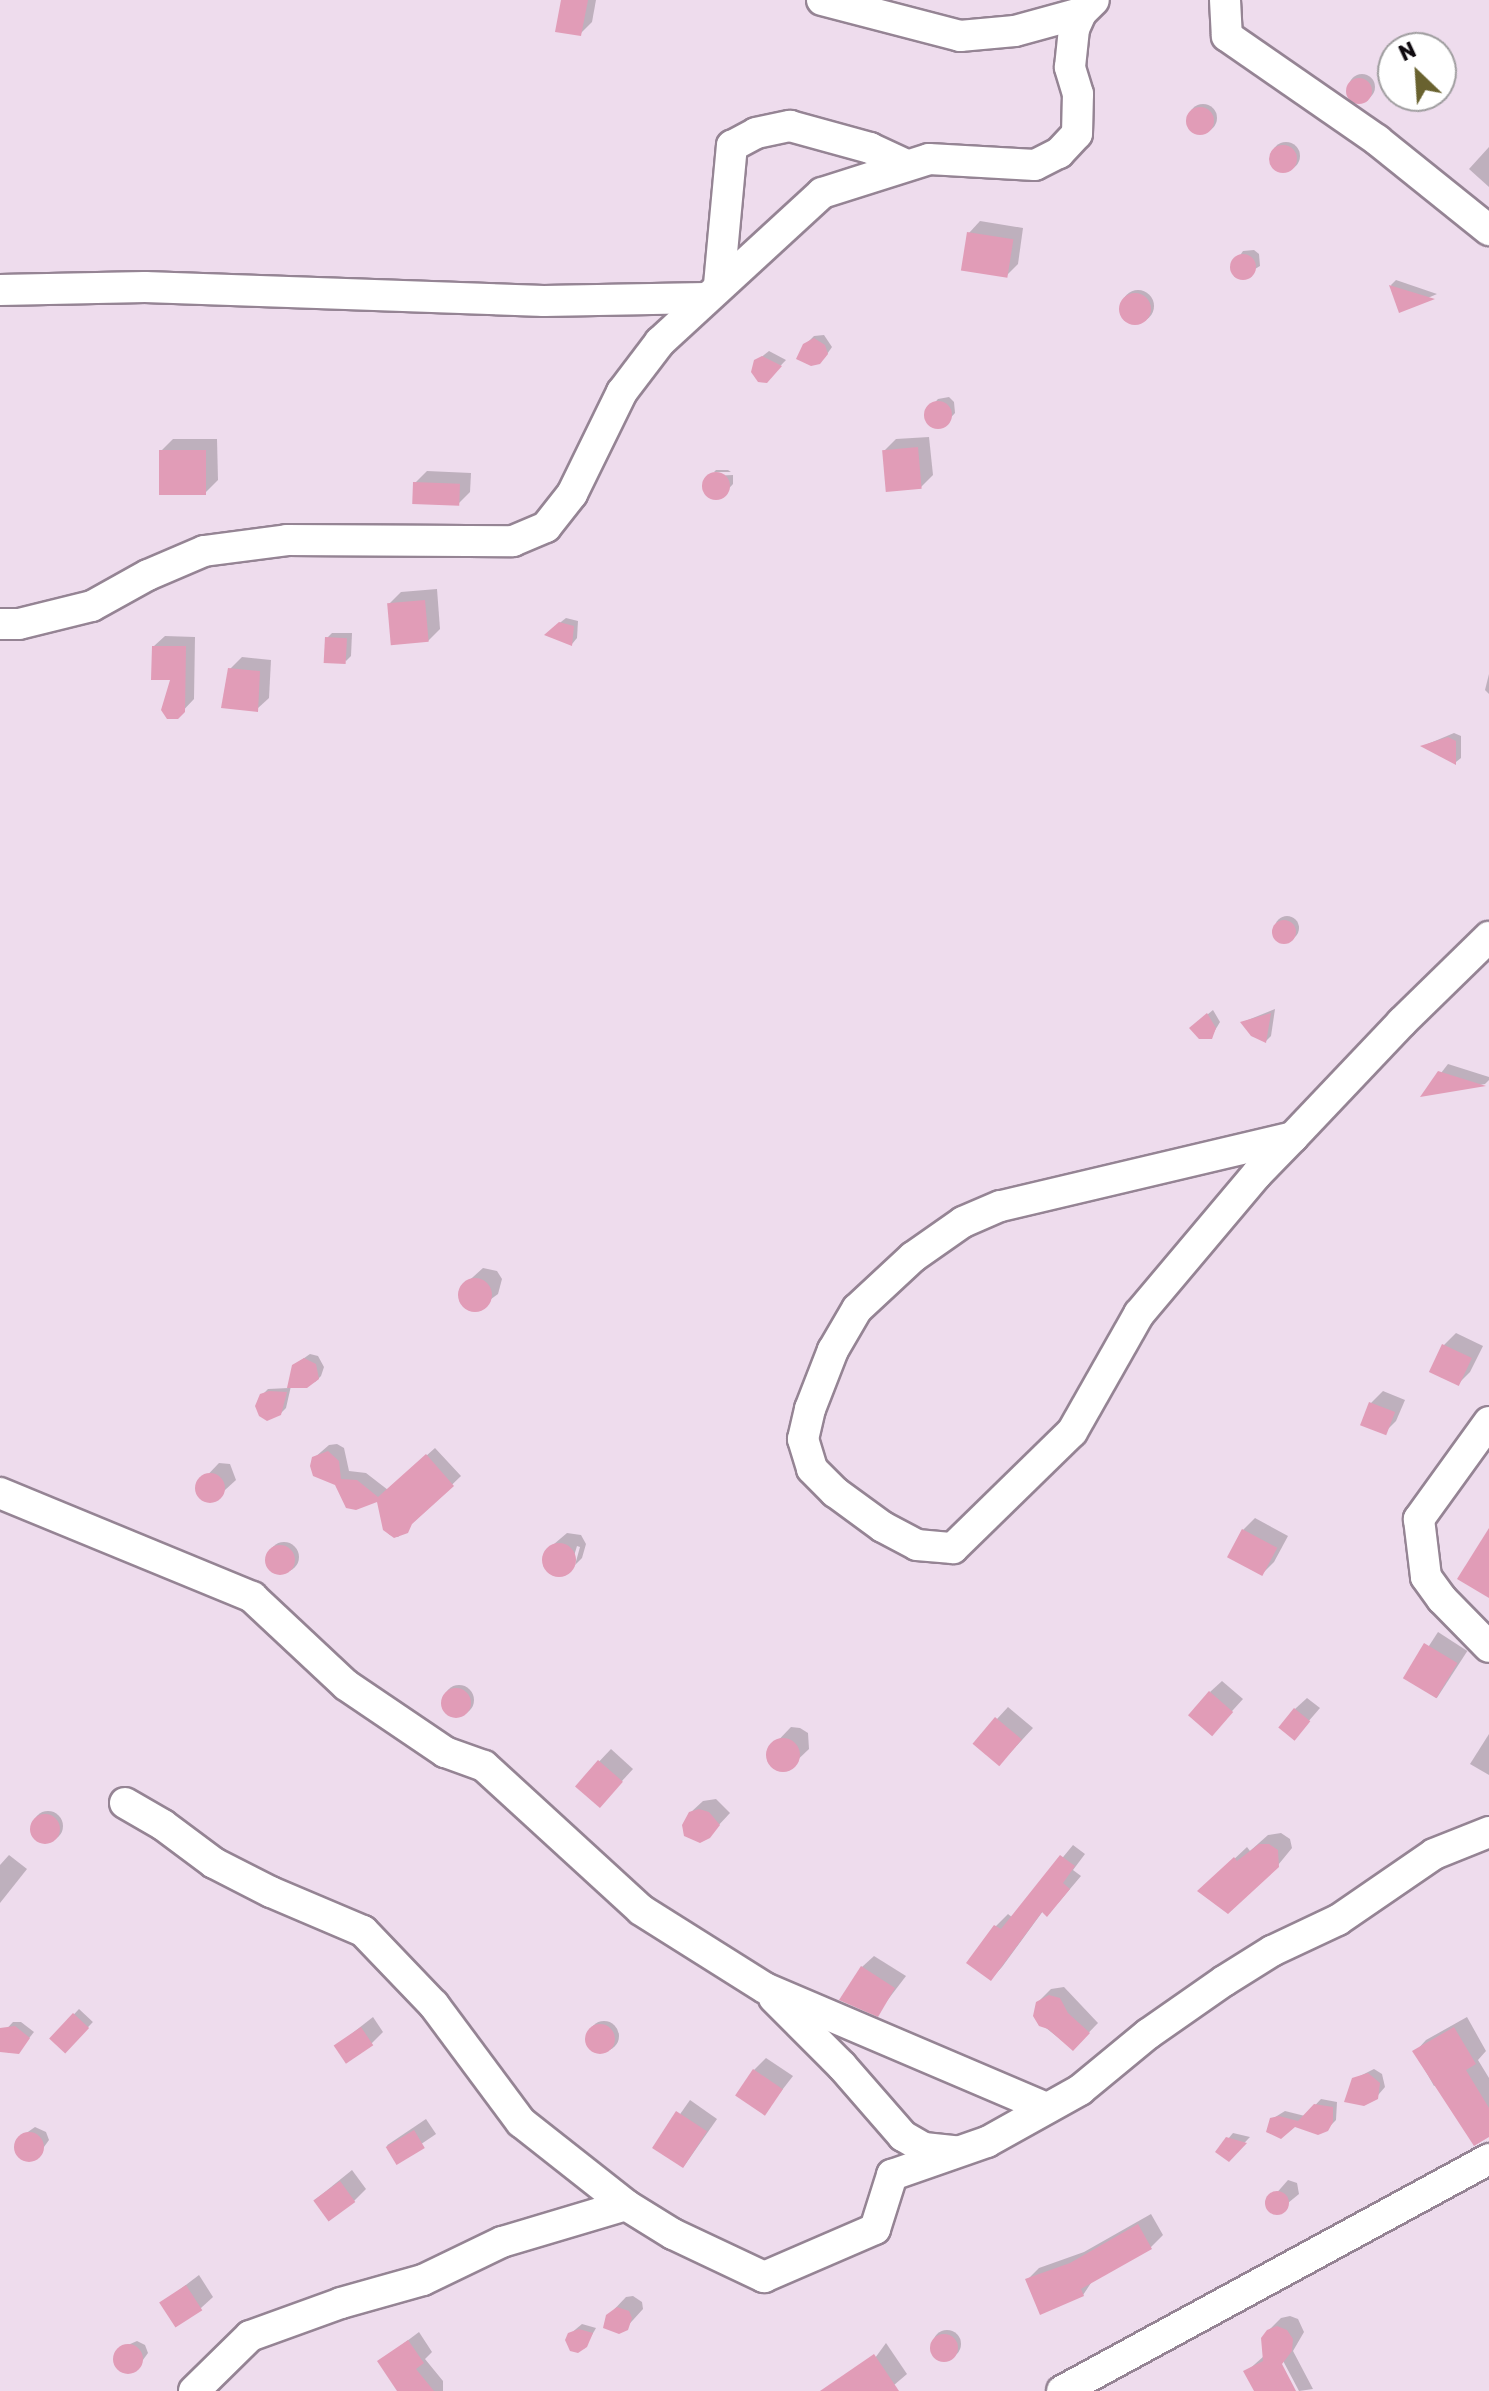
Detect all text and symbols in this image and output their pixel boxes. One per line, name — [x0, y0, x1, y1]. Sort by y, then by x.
north arrow — [1377, 32, 1457, 112]
text: N — [1395, 36, 1420, 67]

